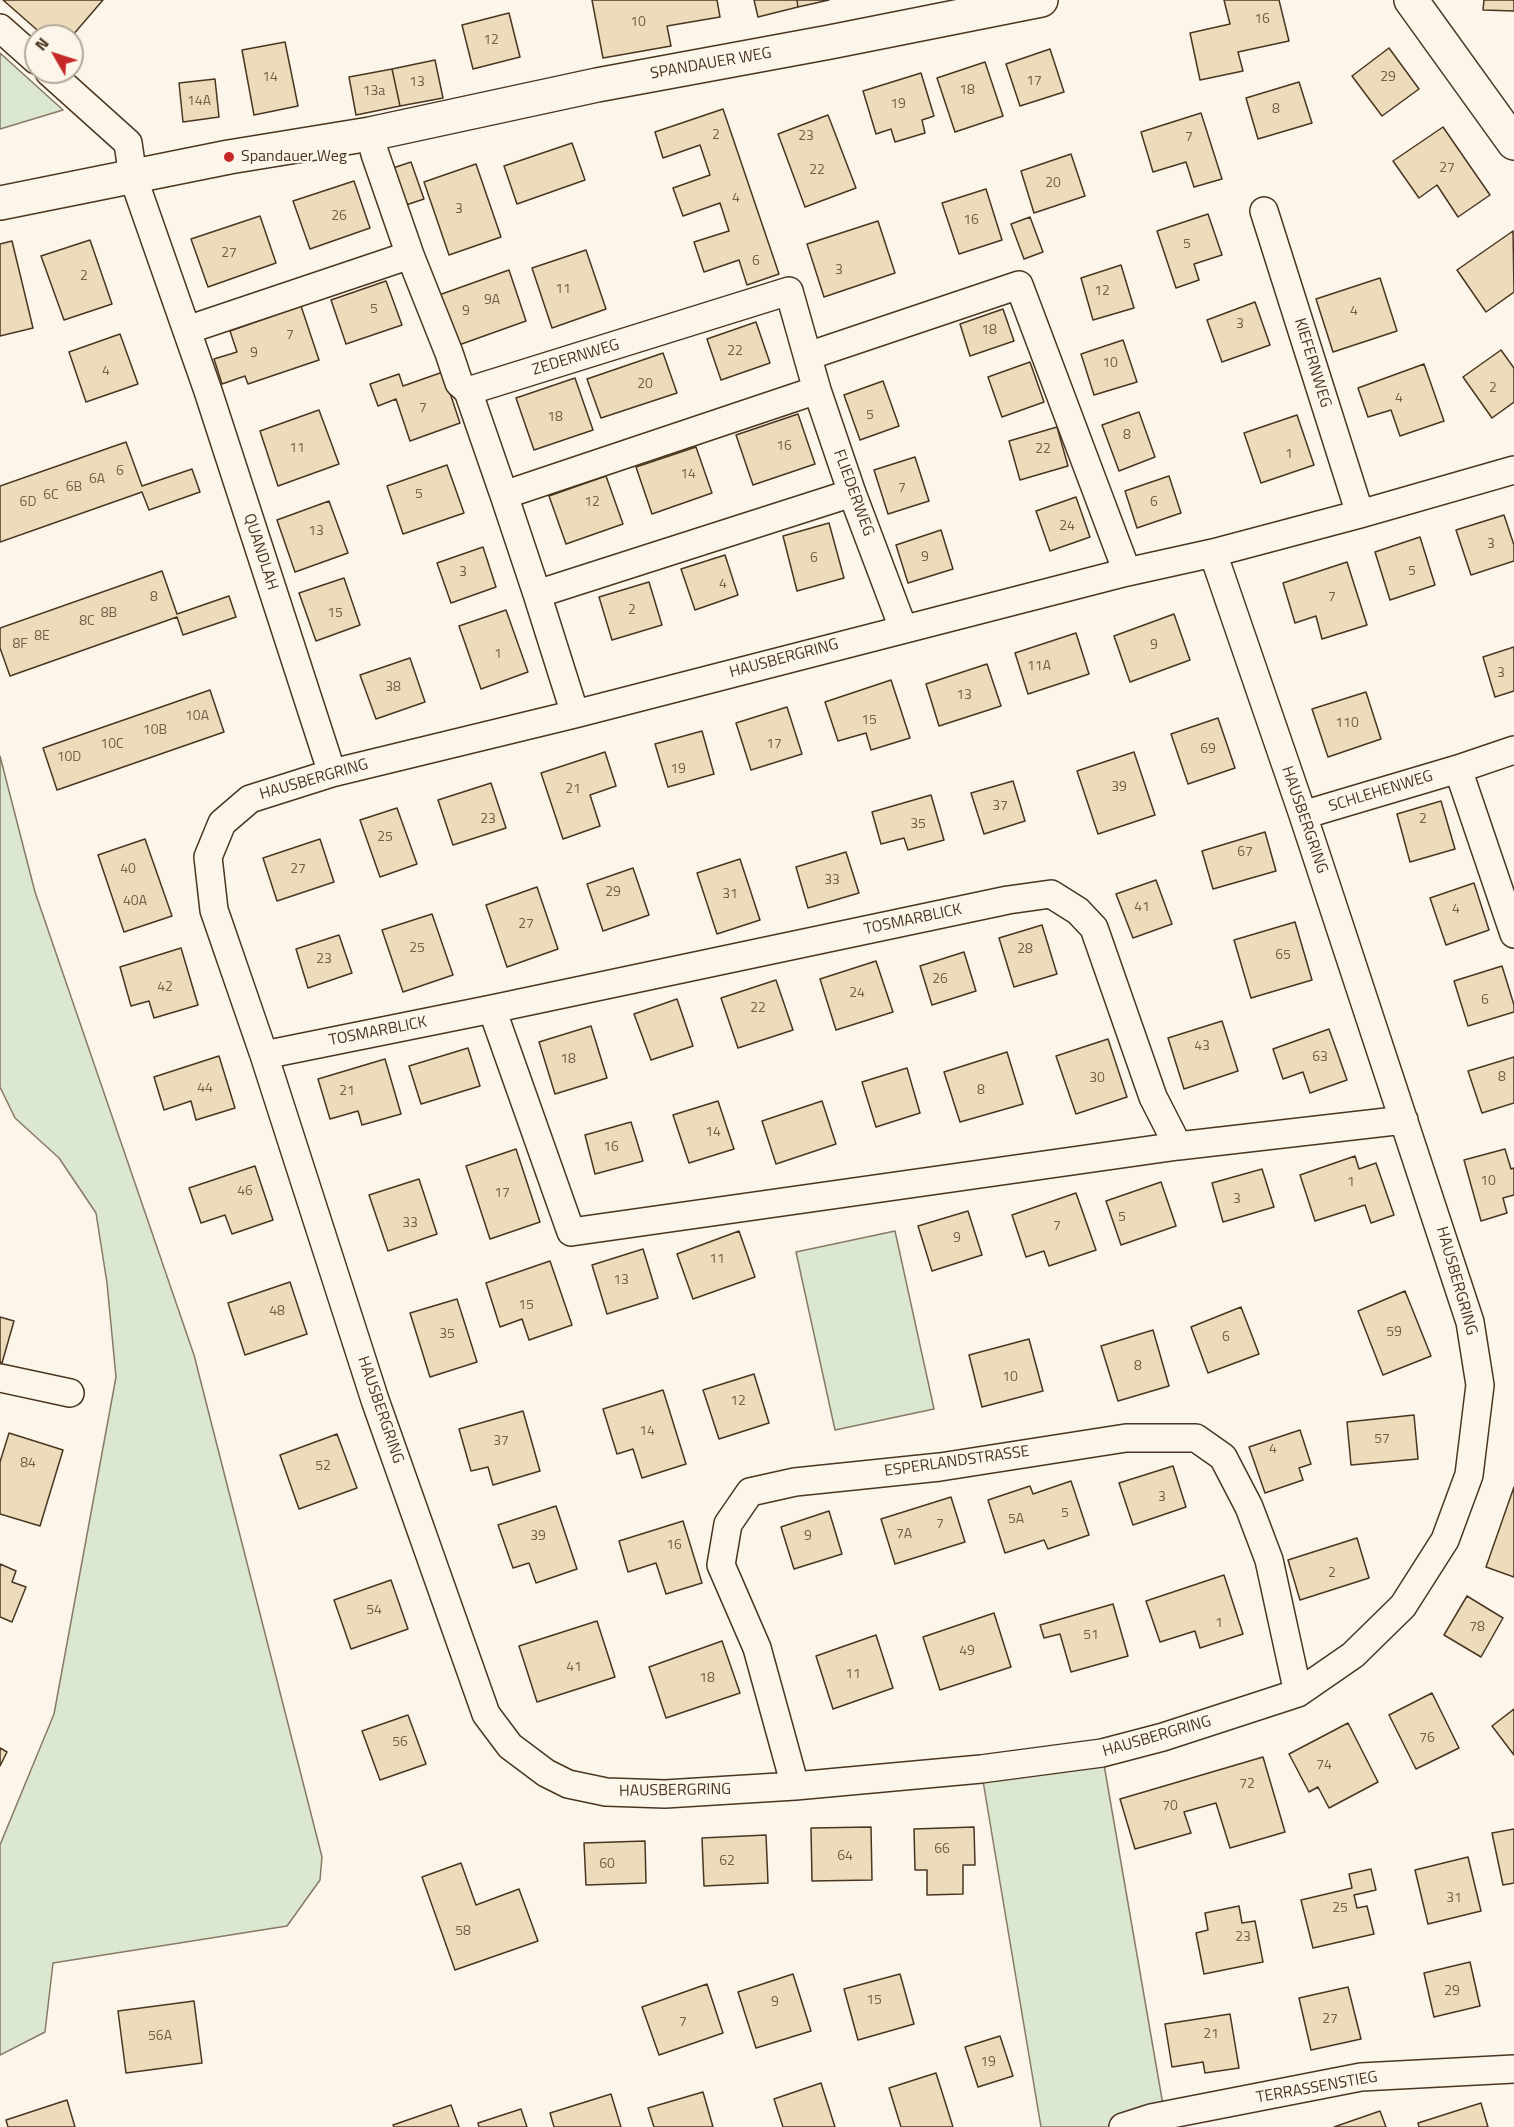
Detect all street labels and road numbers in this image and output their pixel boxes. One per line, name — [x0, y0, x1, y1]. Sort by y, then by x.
street label: SPANDAUER WEG — [649, 44, 773, 84]
street label: KIEFERNWEG — [1289, 316, 1335, 410]
street label: ZEDERNWEG — [530, 336, 622, 380]
street label: FLIEDERWEG — [828, 447, 878, 539]
street label: QUANDLAH — [239, 511, 281, 593]
street label: HAUSBERGRING — [727, 635, 841, 683]
street label: HAUSBERGRING — [257, 755, 371, 805]
street label: HAUSBERGRING — [1277, 764, 1331, 876]
street label: SCHLEHENWEG — [1327, 767, 1435, 817]
street label: TOSMARBLICK — [862, 900, 964, 940]
street label: TOSMARBLICK — [327, 1013, 429, 1051]
street label: HAUSBERGRING — [1431, 1224, 1481, 1338]
street label: HAUSBERGRING — [353, 1354, 407, 1466]
street label: ESPERLANDSTRASSE — [883, 1442, 1031, 1482]
street label: HAUSBERGRING — [1100, 1712, 1214, 1762]
street label: HAUSBERGRING — [619, 1780, 731, 1802]
street label: TERRASSENSTIEG — [1255, 2068, 1379, 2108]

